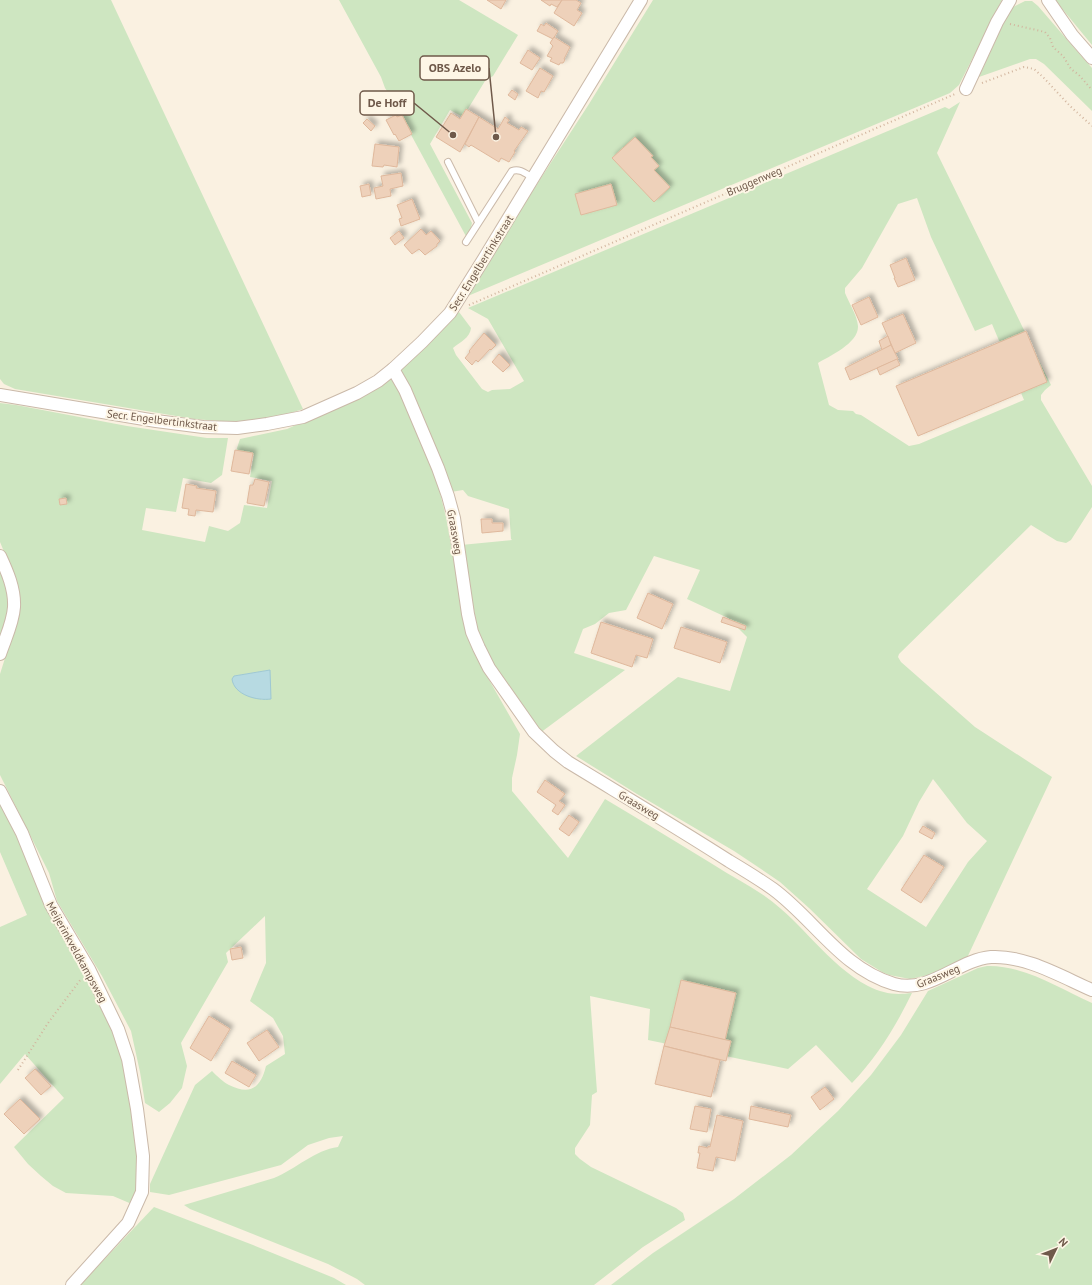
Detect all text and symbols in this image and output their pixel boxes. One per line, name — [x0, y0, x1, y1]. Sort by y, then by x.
callout: OBS Azelo — [420, 56, 489, 80]
text: OBS Azelo — [429, 60, 482, 75]
callout: De Hoff — [360, 91, 414, 115]
text: De Hoff — [368, 95, 408, 110]
street label: Bruggenweg — [724, 163, 784, 199]
street label: Secr. Engelbertinkstraat — [446, 212, 516, 314]
street label: Secr. Engelbertinkstraat — [106, 406, 218, 434]
street label: Graasweg — [444, 508, 466, 556]
street label: Graasweg — [616, 787, 662, 823]
street label: Meijerinkveldkampsweg — [43, 899, 111, 1005]
street label: Graasweg — [914, 961, 962, 991]
north arrow — [1036, 1229, 1076, 1269]
text: N — [1056, 1235, 1071, 1250]

